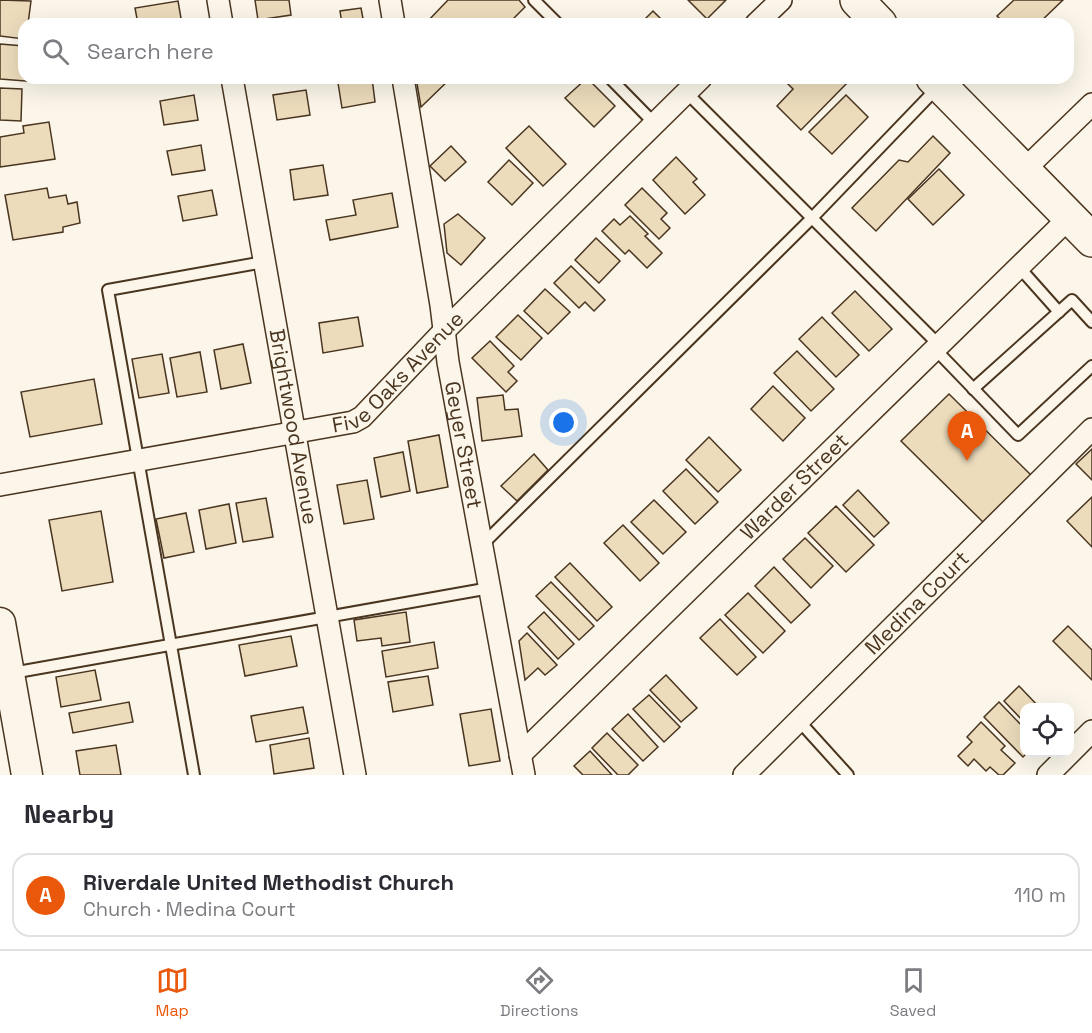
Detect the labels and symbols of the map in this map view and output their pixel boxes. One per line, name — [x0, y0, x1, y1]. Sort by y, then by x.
street label: Five Oaks Avenue — [330, 305, 469, 438]
street label: Brightwood Avenue — [263, 327, 325, 526]
street label: Geyer Street — [439, 379, 489, 511]
your location — [549, 408, 578, 437]
pin: A — [948, 412, 986, 461]
street label: Warder Street — [734, 427, 854, 545]
street label: Medina Court — [859, 545, 975, 660]

